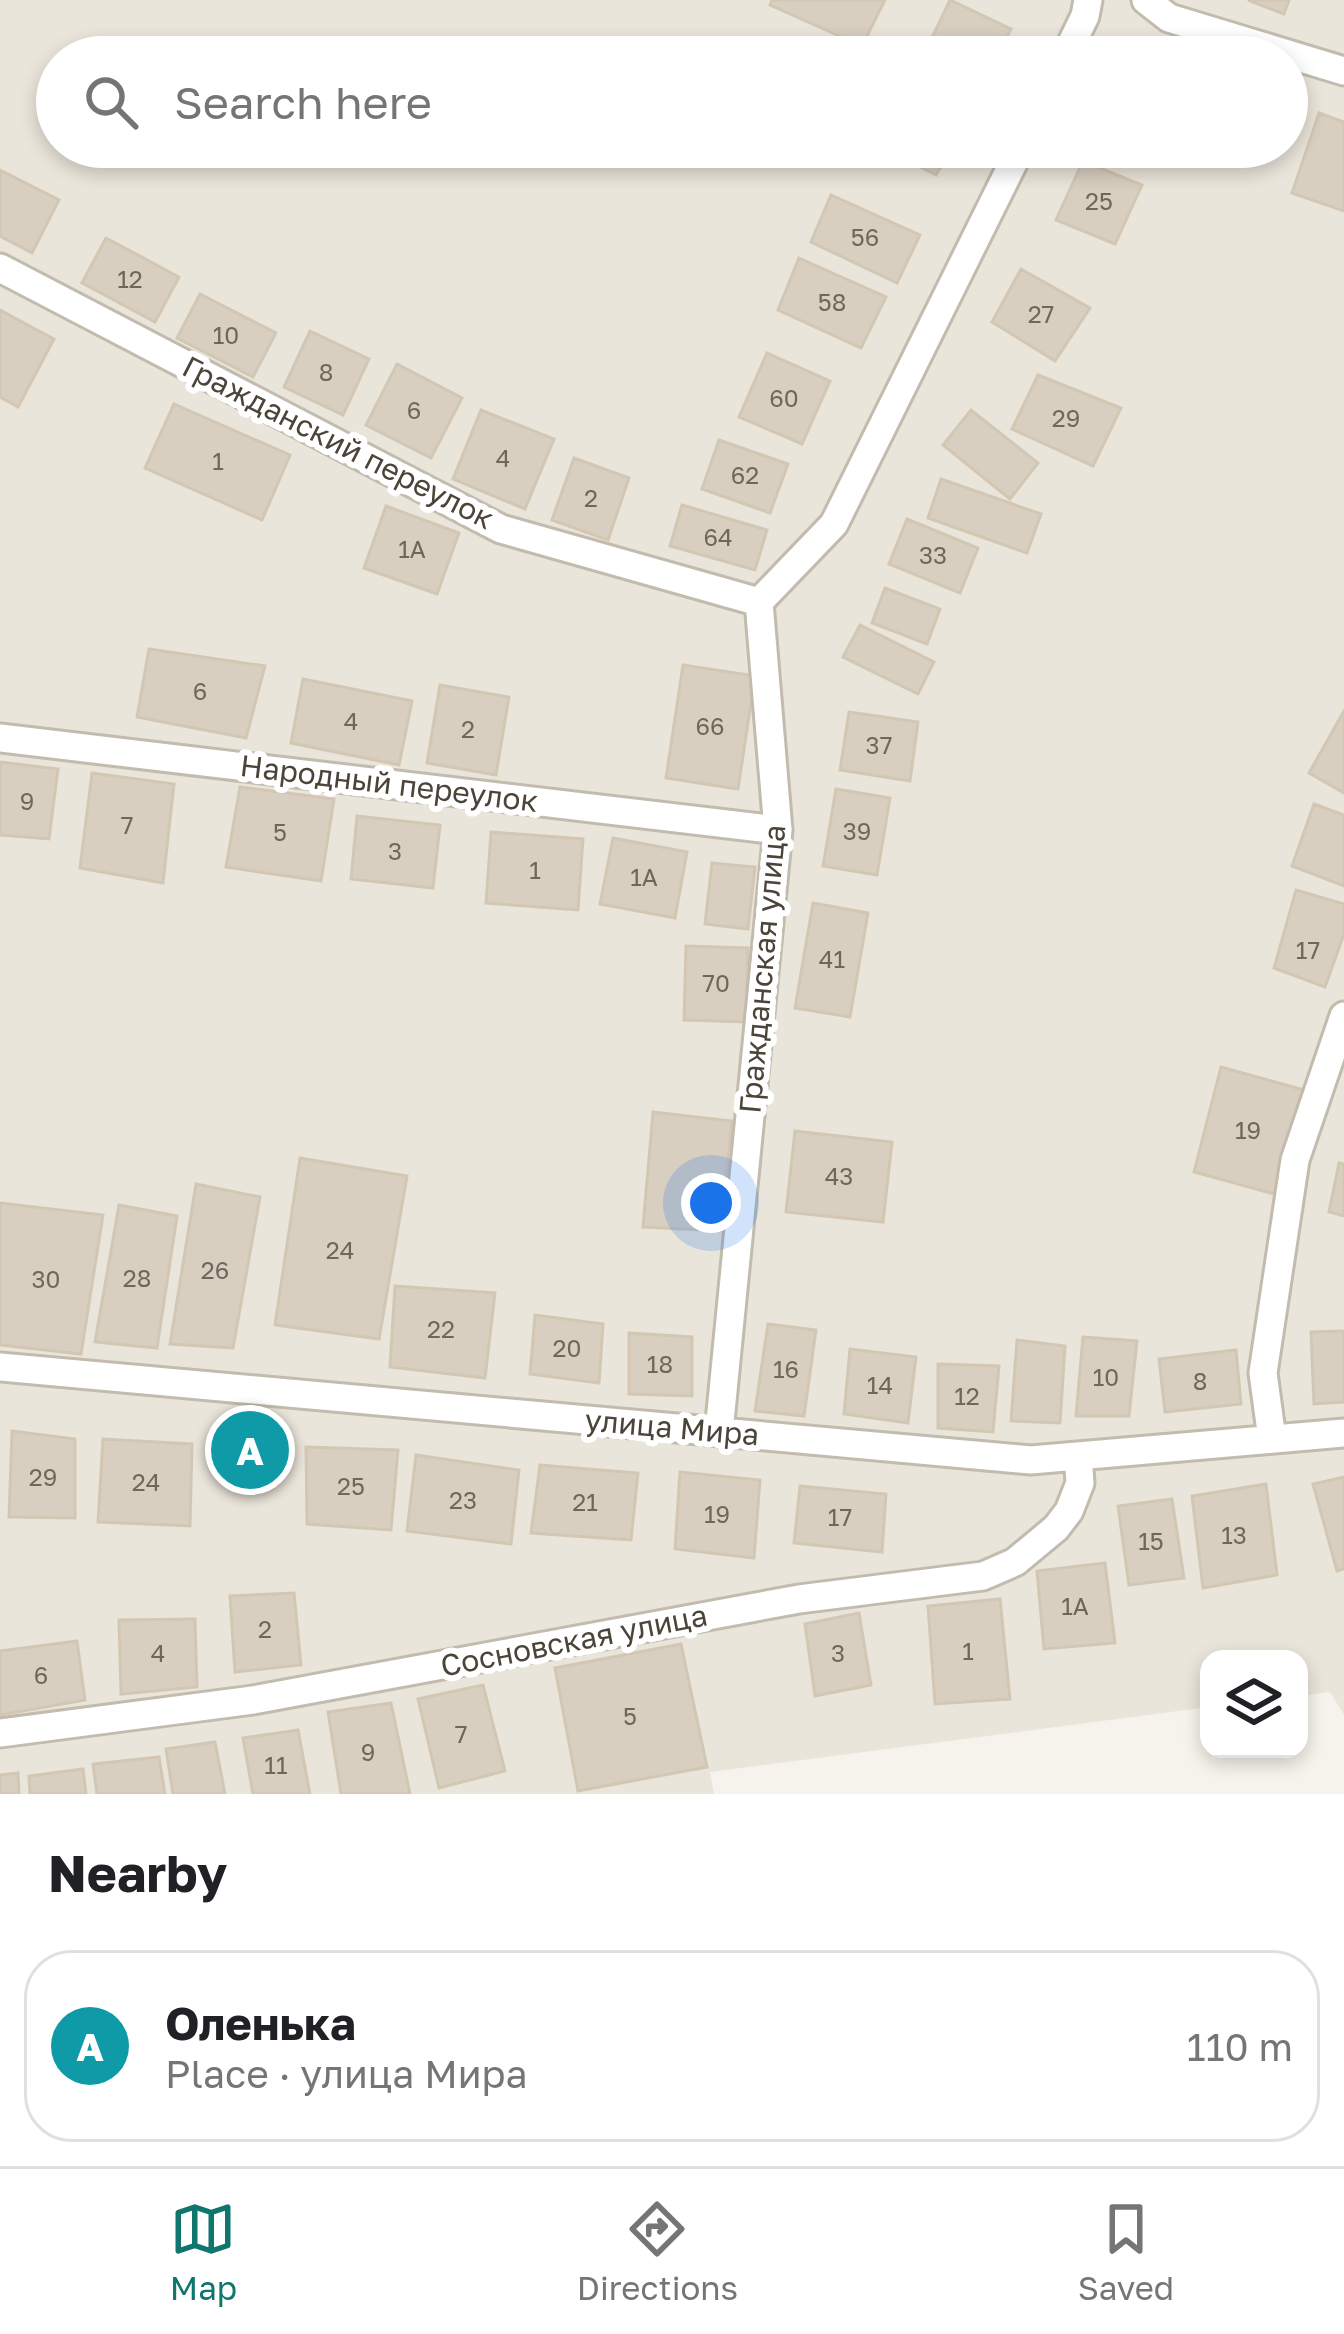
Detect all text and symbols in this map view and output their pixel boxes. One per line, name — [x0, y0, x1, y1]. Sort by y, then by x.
search box — [36, 36, 1308, 168]
icon: search — [78, 69, 144, 135]
text: Search here — [174, 75, 432, 129]
house number: 25 — [1085, 186, 1113, 215]
house number: 56 — [851, 222, 879, 251]
house number: 12 — [117, 264, 143, 293]
house number: 58 — [818, 287, 846, 316]
house number: 27 — [1028, 299, 1054, 328]
house number: 10 — [213, 320, 239, 349]
street label: Гражданский переулок — [177, 348, 500, 536]
house number: 8 — [319, 357, 333, 386]
house number: 60 — [769, 383, 799, 412]
house number: 6 — [407, 395, 421, 424]
house number: 29 — [1052, 403, 1080, 432]
house number: 4 — [496, 443, 510, 472]
house number: 1 — [212, 446, 224, 475]
house number: 62 — [731, 460, 759, 489]
house number: 2 — [584, 483, 598, 512]
house number: 64 — [703, 522, 733, 551]
house number: 1А — [398, 534, 426, 563]
house number: 33 — [919, 540, 947, 569]
house number: 6 — [193, 676, 207, 705]
house number: 4 — [344, 706, 358, 735]
house number: 66 — [695, 711, 725, 740]
house number: 2 — [461, 714, 475, 743]
house number: 37 — [866, 730, 892, 759]
street label: Народный переулок — [238, 747, 540, 819]
house number: 9 — [20, 786, 34, 815]
house number: 7 — [121, 810, 133, 839]
house number: 39 — [843, 816, 871, 845]
house number: 5 — [273, 817, 287, 846]
street label: Гражданская улица — [731, 823, 793, 1115]
house number: 3 — [388, 836, 402, 865]
house number: 1 — [529, 855, 541, 884]
house number: 1А — [630, 862, 658, 891]
house number: 17 — [1296, 935, 1320, 964]
house number: 41 — [819, 944, 845, 973]
house number: 70 — [702, 968, 730, 997]
house number: 19 — [1235, 1115, 1261, 1144]
house number: 43 — [825, 1161, 853, 1190]
your location — [681, 1173, 741, 1233]
house number: 24 — [326, 1235, 354, 1264]
house number: 26 — [201, 1255, 229, 1284]
house number: 28 — [123, 1263, 151, 1292]
house number: 30 — [32, 1264, 60, 1293]
house number: 22 — [427, 1314, 455, 1343]
house number: 20 — [553, 1333, 581, 1362]
house number: 18 — [647, 1349, 673, 1378]
house number: 16 — [773, 1354, 799, 1383]
house number: 10 — [1093, 1362, 1119, 1391]
house number: 8 — [1193, 1366, 1207, 1395]
house number: 14 — [867, 1370, 893, 1399]
house number: 12 — [954, 1381, 980, 1410]
street label: улица Мира — [583, 1401, 761, 1453]
pin: A — [211, 1405, 289, 1495]
house number: 29 — [29, 1462, 57, 1491]
house number: 24 — [132, 1467, 160, 1496]
house number: 25 — [337, 1471, 365, 1500]
house number: 23 — [449, 1485, 477, 1514]
house number: 21 — [572, 1487, 598, 1516]
house number: 19 — [704, 1499, 730, 1528]
house number: 17 — [828, 1502, 852, 1531]
house number: 13 — [1221, 1520, 1247, 1549]
house number: 15 — [1138, 1526, 1164, 1555]
house number: 1А — [1061, 1591, 1089, 1620]
street label: Сосновская улица — [437, 1597, 710, 1684]
house number: 2 — [258, 1614, 272, 1643]
house number: 1 — [962, 1636, 974, 1665]
house number: 4 — [151, 1638, 165, 1667]
house number: 3 — [831, 1638, 845, 1667]
map controls — [1200, 1650, 1308, 1758]
button: layers — [1200, 1650, 1308, 1758]
house number: 6 — [34, 1660, 48, 1689]
house number: 5 — [623, 1701, 637, 1730]
house number: 7 — [455, 1719, 467, 1748]
house number: 9 — [361, 1737, 375, 1766]
house number: 11 — [264, 1750, 288, 1779]
text: Nearby — [48, 1842, 227, 1903]
text: Оленька — [165, 1996, 356, 2050]
text: A — [76, 2023, 104, 2070]
text: 110 m — [1187, 2023, 1293, 2070]
text: Place · улица Мира — [165, 2050, 528, 2097]
tab: Map — [170, 2196, 237, 2307]
tab: Directions — [577, 2196, 738, 2307]
tab: Saved — [1078, 2196, 1174, 2307]

